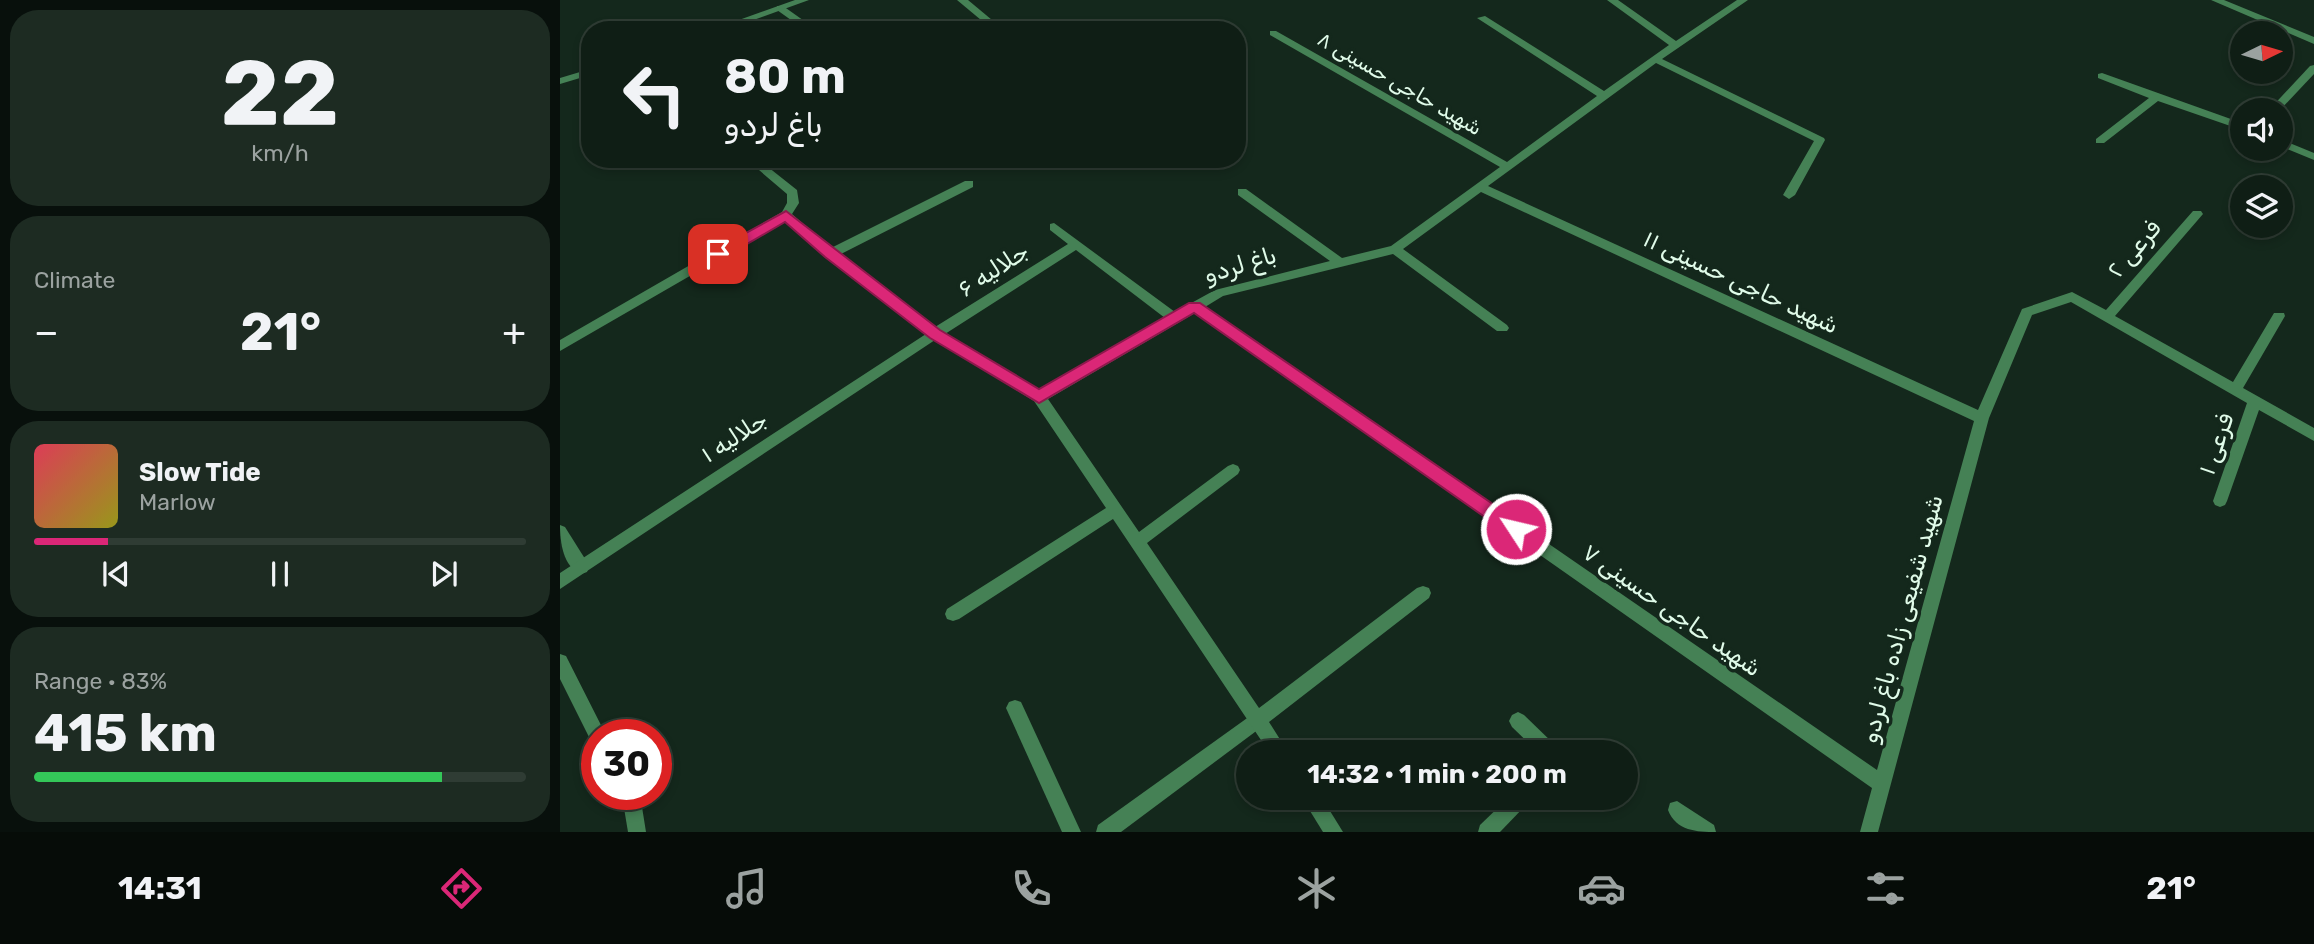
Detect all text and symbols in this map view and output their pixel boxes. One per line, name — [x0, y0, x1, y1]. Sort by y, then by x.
north arrow — [2230, 21, 2292, 84]
map controls — [2230, 21, 2293, 238]
street label: شهید حاجی حسینی ۸ — [1313, 26, 1487, 140]
text: 22 — [221, 39, 339, 147]
text: 80 m — [724, 47, 846, 105]
icon: left — [609, 49, 700, 140]
button: sound — [2230, 98, 2293, 161]
text: باغ لردو — [724, 106, 823, 144]
text: km/h — [251, 139, 309, 167]
button: layers — [2230, 175, 2293, 238]
street label: فرعی ۲ — [2101, 214, 2167, 284]
pin — [688, 224, 748, 284]
street label: شهید حاجی حسینی ۱۱ — [1639, 225, 1843, 339]
icon: arrive — [699, 235, 737, 273]
street label: جلالیه ۶ — [952, 237, 1034, 303]
street label: باغ لردو — [1200, 241, 1280, 291]
text: Climate — [34, 266, 115, 294]
text: 21° — [240, 301, 321, 363]
text: − — [34, 309, 59, 355]
text: + — [502, 309, 526, 355]
street label: جلالیه ۱ — [696, 405, 772, 469]
street label: فرعی ۱ — [2192, 410, 2240, 478]
text: Slow Tide — [139, 457, 261, 488]
text: Marlow — [139, 488, 216, 516]
position arrow — [1479, 492, 1553, 566]
street label: شهید شفیعی زاده باغ لردو — [1855, 492, 1951, 747]
street label: شهید حاجی حسینی ۷ — [1577, 538, 1767, 682]
icon: previous — [97, 555, 135, 593]
icon: pause — [261, 555, 299, 593]
icon: next — [425, 555, 463, 593]
text: Range · 83% — [34, 667, 167, 695]
text: 415 km — [34, 702, 217, 764]
speed limit sign: 30 — [581, 719, 672, 810]
text: 14:32 · 1 min · 200 m — [1307, 759, 1567, 790]
icon: directions — [437, 864, 486, 913]
icon: music — [722, 864, 771, 913]
icon: phone — [1007, 864, 1056, 913]
icon: climate — [1292, 864, 1341, 913]
icon: car — [1577, 864, 1626, 913]
icon: filters — [1861, 864, 1910, 913]
text: 14:31 — [118, 869, 202, 907]
text: 21° — [2146, 869, 2196, 907]

